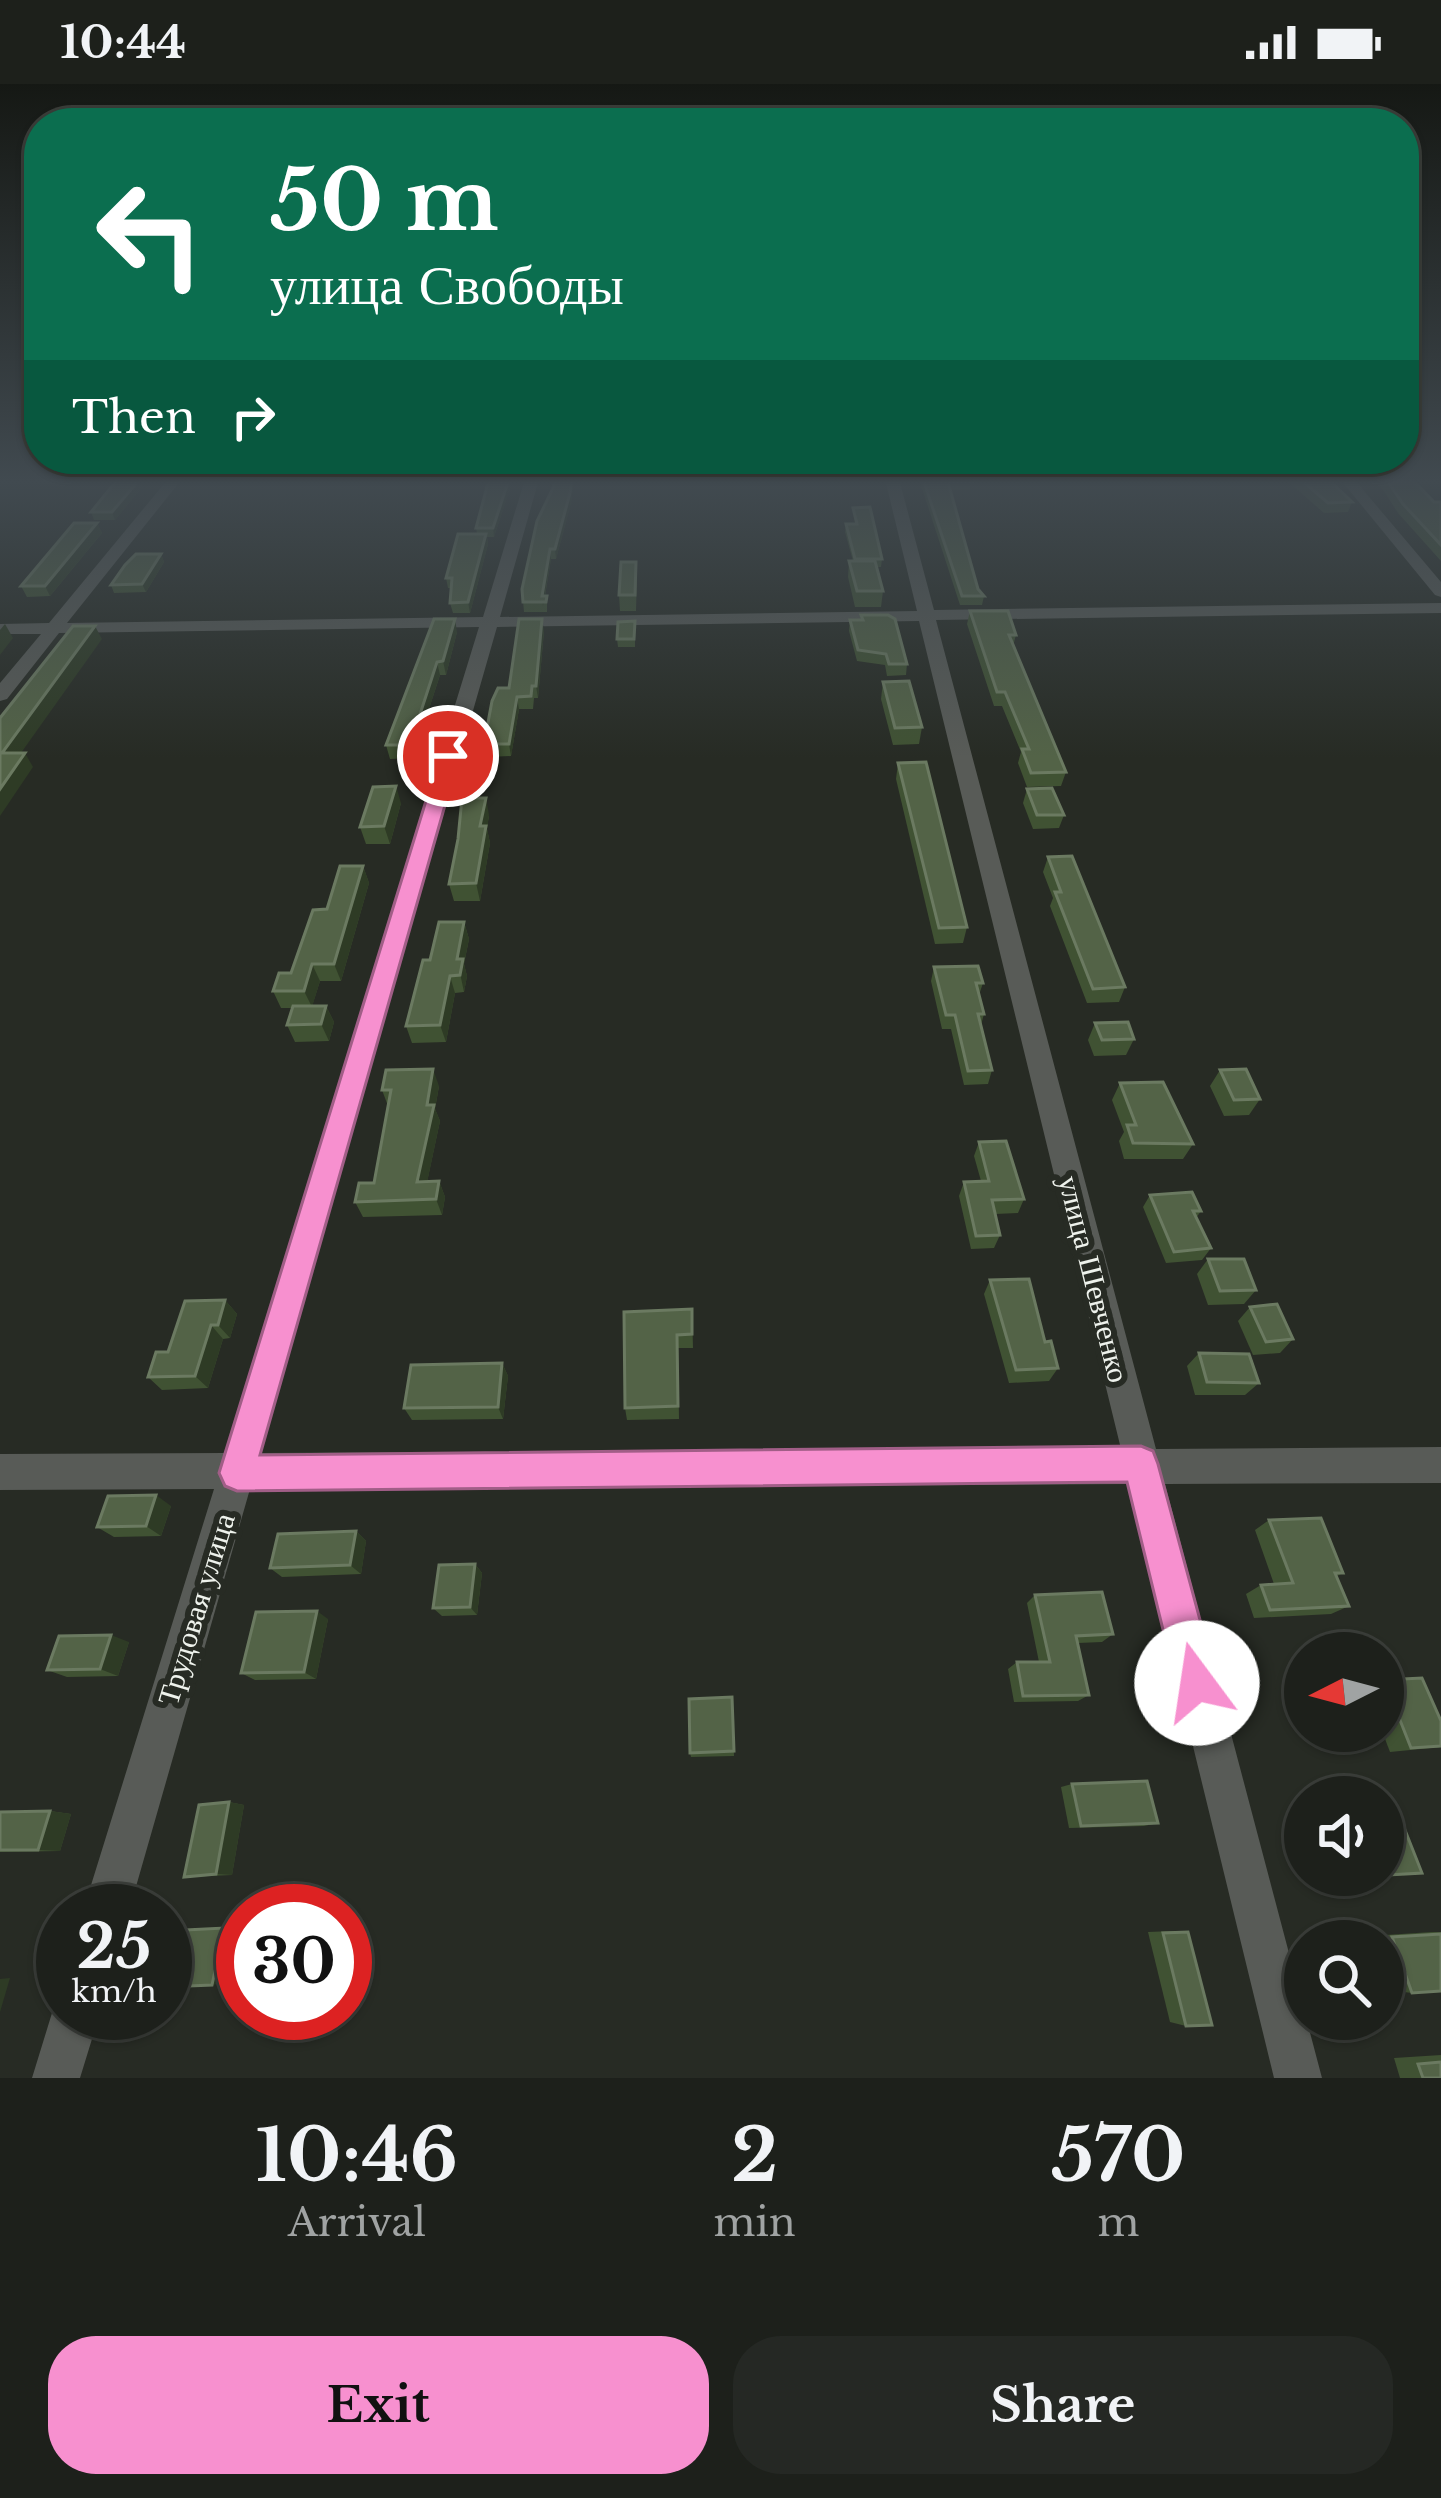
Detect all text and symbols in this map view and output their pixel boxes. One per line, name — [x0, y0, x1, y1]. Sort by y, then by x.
text: 10:44 — [60, 14, 186, 70]
text: 50 m — [270, 149, 499, 253]
icon: left — [72, 156, 228, 312]
text: улица Свободы — [270, 252, 624, 319]
icon: right — [220, 384, 286, 450]
text: Then — [72, 389, 196, 445]
pin — [397, 705, 499, 807]
icon: arrive — [415, 723, 481, 789]
street label: улица Шевченко — [1050, 1172, 1138, 1386]
street label: Трудовая улица — [149, 1509, 243, 1709]
position arrow — [1134, 1620, 1260, 1746]
north arrow — [1284, 1632, 1404, 1752]
map controls — [1284, 1632, 1404, 2040]
button: sound — [1284, 1776, 1404, 1896]
speed limit sign: 30 — [216, 1884, 372, 2040]
text: 25 — [77, 1910, 151, 1984]
button: search — [1284, 1920, 1404, 2040]
text: km/h — [71, 1973, 157, 2010]
text: 10:46 — [256, 2111, 458, 2200]
text: 2 — [731, 2111, 778, 2200]
text: 570 — [1051, 2111, 1185, 2200]
text: Arrival — [288, 2198, 426, 2247]
text: min — [714, 2198, 796, 2247]
text: m — [1097, 2198, 1139, 2247]
button: Exit — [48, 2336, 709, 2474]
button: Share — [733, 2336, 1393, 2474]

